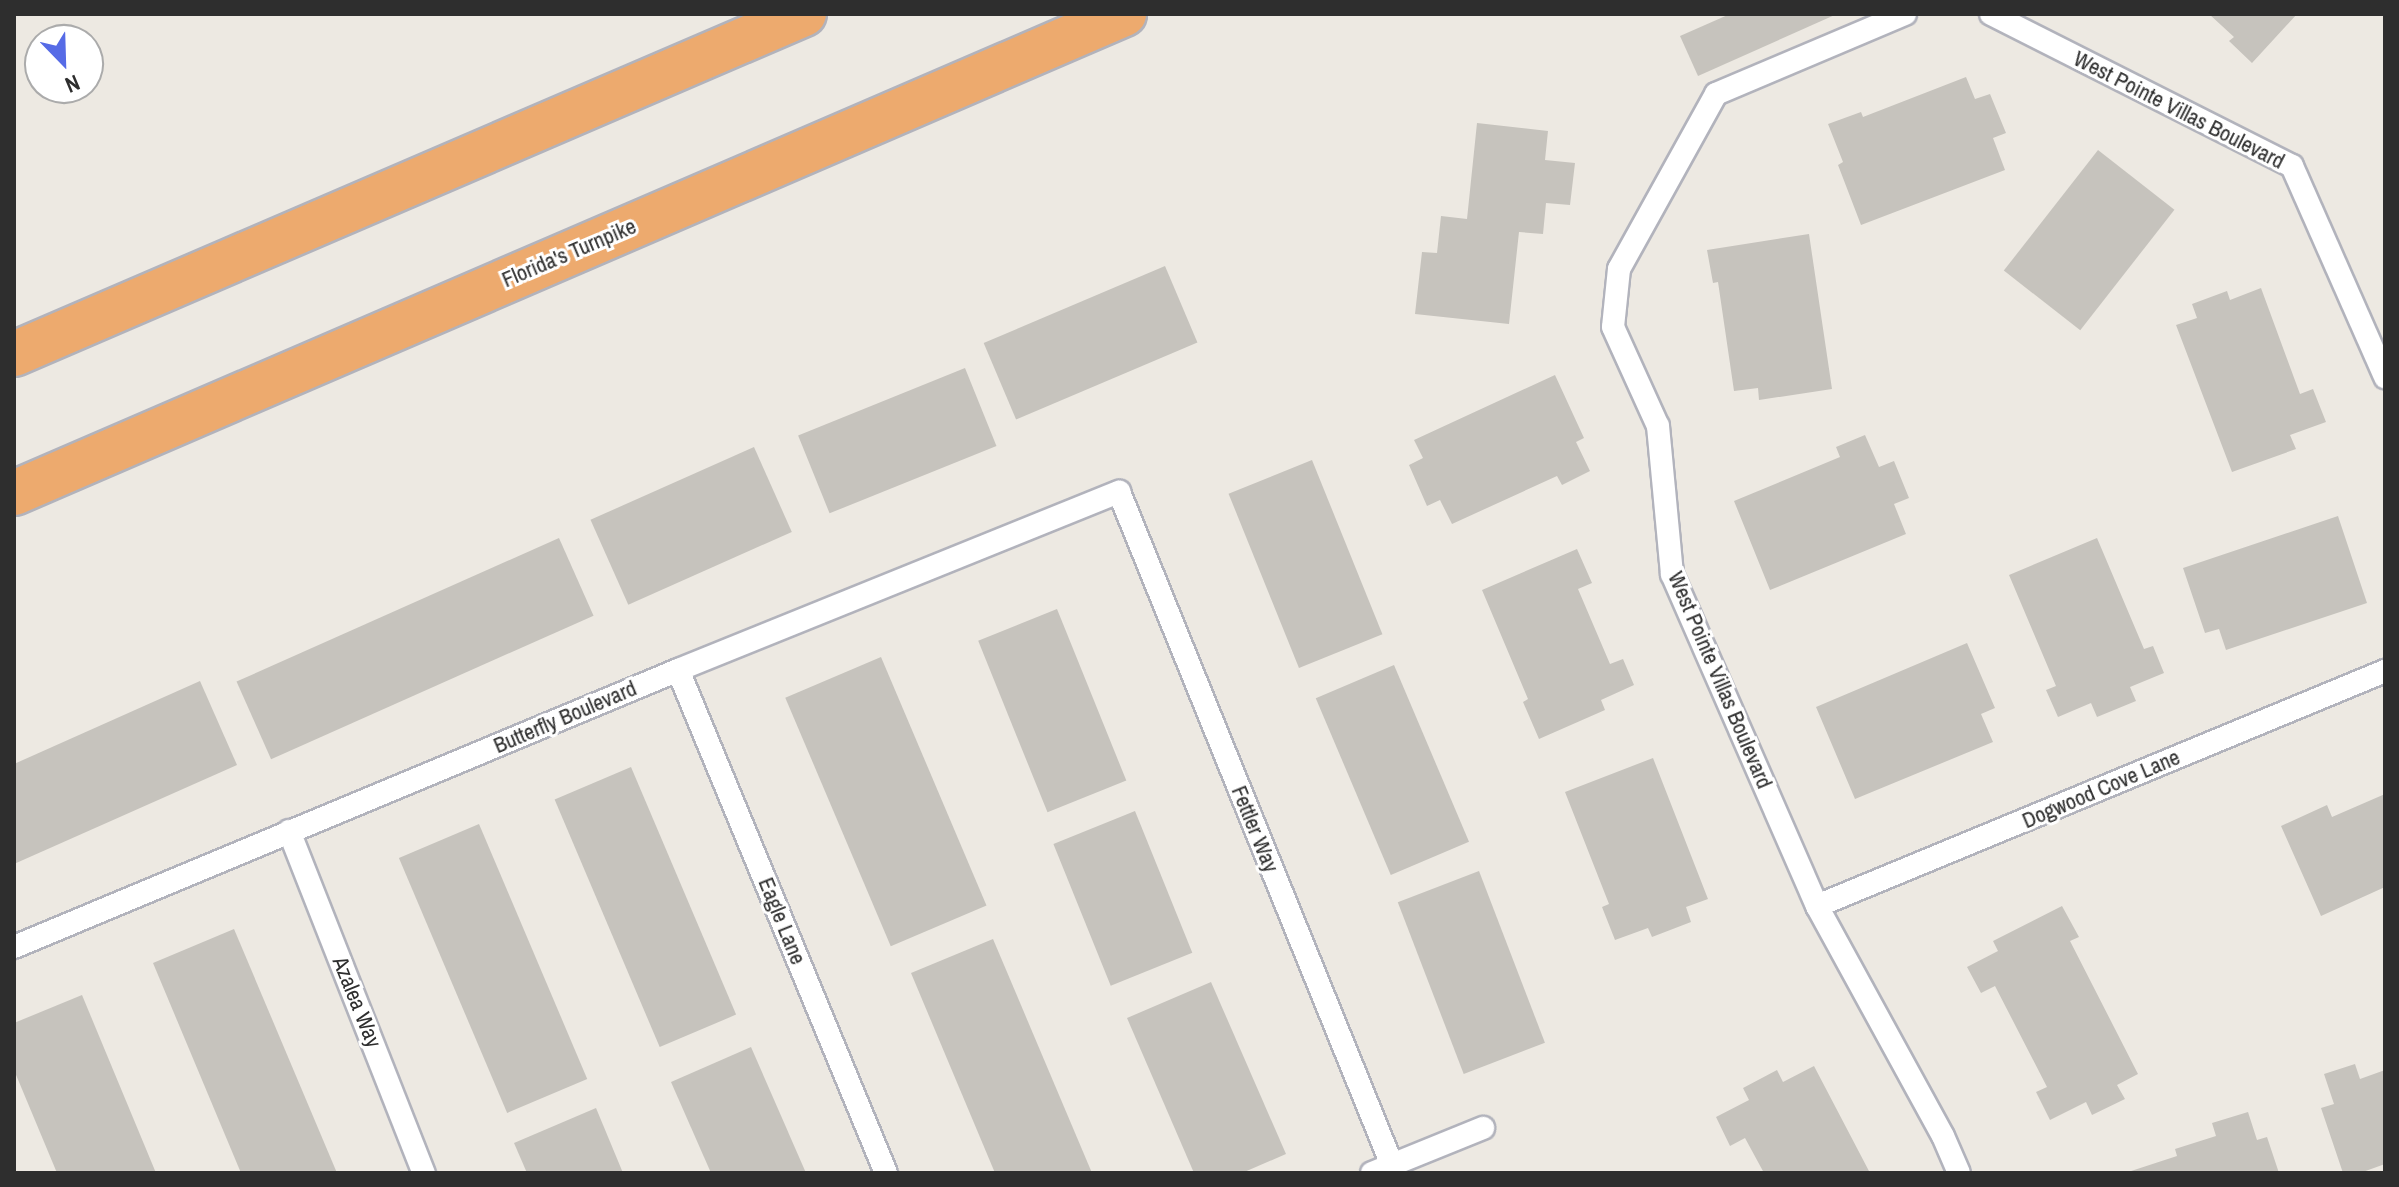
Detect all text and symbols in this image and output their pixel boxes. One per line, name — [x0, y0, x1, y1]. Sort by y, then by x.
north arrow — [24, 24, 104, 104]
street label: West Pointe Villas Boulevard — [2069, 45, 2289, 175]
text: N — [61, 68, 84, 101]
street label: Florida's Turnpike — [498, 213, 640, 293]
street label: West Pointe Villas Boulevard — [1662, 568, 1778, 792]
street label: Butterfly Boulevard — [490, 675, 640, 759]
street label: Dogwood Cove Lane — [2018, 744, 2184, 834]
street label: Fettler Way — [1226, 782, 1284, 876]
street label: Eagle Lane — [753, 874, 811, 968]
street label: Azalea Way — [327, 953, 387, 1051]

